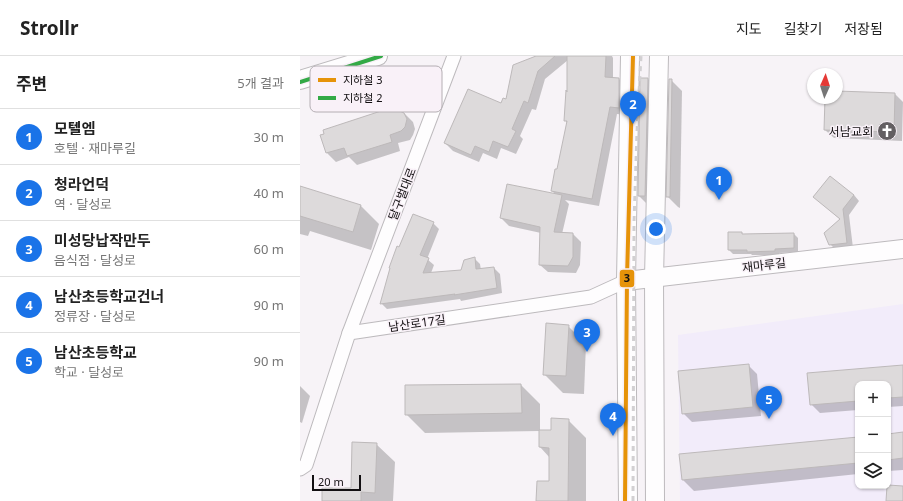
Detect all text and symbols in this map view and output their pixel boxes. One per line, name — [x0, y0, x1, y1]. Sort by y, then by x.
text: Strollr — [20, 15, 79, 41]
text: 지도 — [736, 19, 762, 38]
text: 길찾기 — [784, 19, 822, 38]
text: 저장됨 — [844, 19, 883, 38]
legend — [310, 66, 442, 112]
north arrow — [807, 68, 843, 104]
text: 주변 — [16, 72, 47, 95]
text: 지하철 3 — [343, 72, 383, 87]
text: 5개 결과 — [237, 74, 284, 92]
text: 지하철 2 — [343, 90, 383, 105]
pin: 2 — [620, 91, 646, 124]
text: 모텔엠 — [54, 118, 95, 138]
church icon: 서남교회 — [876, 120, 898, 142]
place label: 서남교회 — [829, 123, 873, 140]
text: 1 — [25, 128, 33, 146]
text: 30 m — [254, 128, 284, 146]
text: 호텔 · 재마루길 — [54, 139, 136, 157]
street label: 달구벌대로 — [384, 165, 420, 223]
pin: 1 — [706, 167, 732, 200]
text: 청라언덕 — [54, 174, 109, 194]
text: 2 — [25, 184, 33, 202]
text: 40 m — [254, 184, 284, 202]
text: 역 · 달성로 — [54, 195, 112, 213]
your location — [646, 219, 666, 239]
text: 미성당납작만두 — [54, 230, 151, 250]
text: 3 — [25, 240, 33, 258]
text: 60 m — [254, 240, 284, 258]
text: 음식점 · 달성로 — [54, 251, 136, 269]
street label: 재마루길 — [741, 254, 787, 276]
line badge: 3 — [619, 269, 635, 288]
text: 3 — [624, 270, 630, 285]
text: 남산초등학교건너 — [54, 286, 164, 306]
text: 4 — [25, 296, 33, 314]
text: 90 m — [254, 296, 284, 314]
text: 정류장 · 달성로 — [54, 307, 136, 325]
street label: 남산로17길 — [387, 311, 447, 335]
pin: 3 — [574, 319, 600, 352]
text: 남산초등학교 — [54, 342, 137, 362]
text: 5 — [25, 352, 33, 370]
text: 90 m — [254, 352, 284, 370]
text: 학교 · 달성로 — [54, 363, 124, 381]
map controls — [855, 381, 891, 489]
button: + — [855, 381, 891, 417]
pin: 5 — [756, 386, 782, 419]
pin: 4 — [600, 403, 626, 436]
button: − — [855, 417, 891, 453]
button: layers — [855, 453, 891, 489]
scale bar — [312, 473, 361, 492]
text: 20 m — [318, 474, 344, 489]

